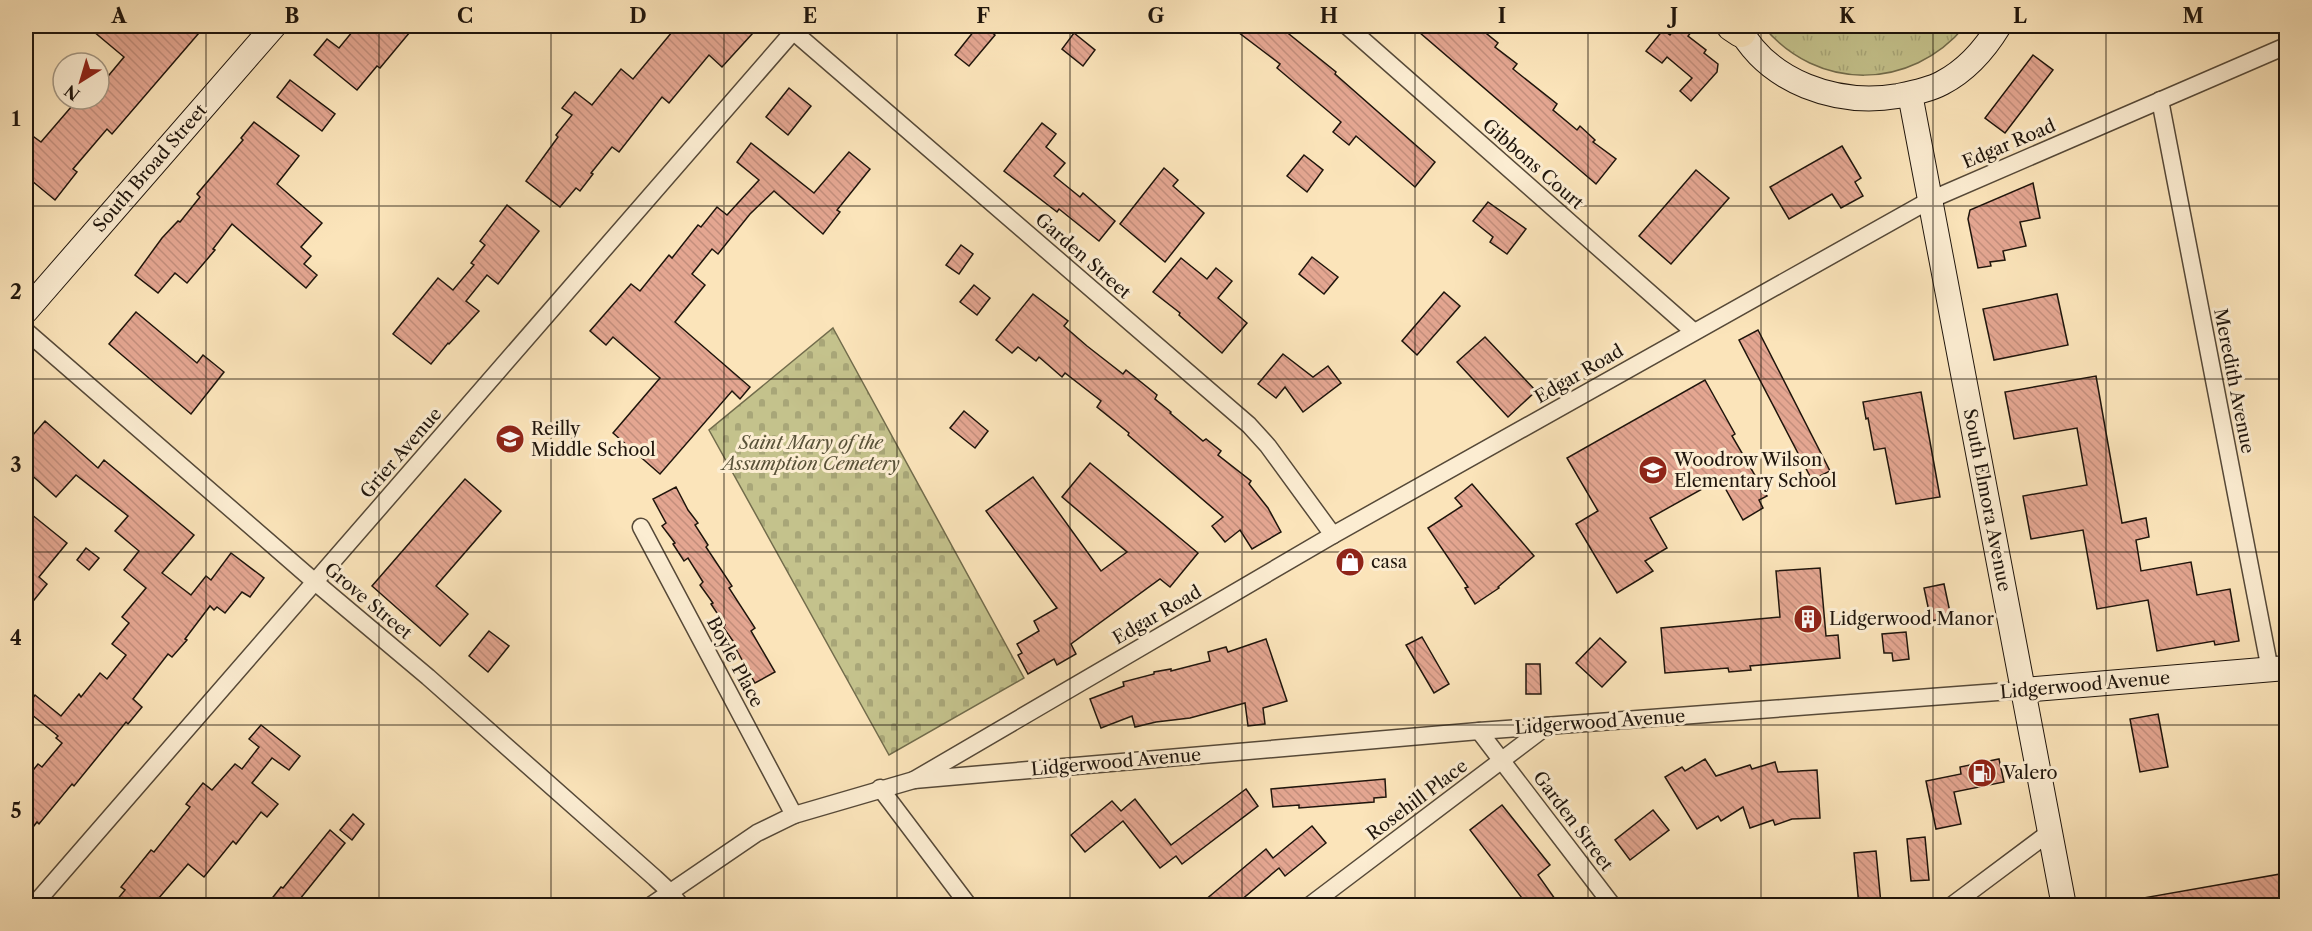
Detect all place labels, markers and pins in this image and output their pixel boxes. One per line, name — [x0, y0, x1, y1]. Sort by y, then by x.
place label: Reilly Middle School — [531, 418, 656, 461]
school or university icon: Reilly Middle School — [494, 423, 526, 455]
place label: Woodrow Wilson Elementary School — [1673, 449, 1837, 492]
school or university icon: Woodrow Wilson Elementary School — [1637, 454, 1669, 486]
shop icon: casa — [1334, 546, 1366, 578]
place label: casa — [1371, 551, 1408, 573]
building icon: Lidgerwood Manor — [1792, 603, 1824, 635]
place label: Lidgerwood Manor — [1829, 608, 1994, 630]
fuel station icon: Valero — [1966, 757, 1998, 789]
place label: Valero — [2002, 762, 2058, 784]

